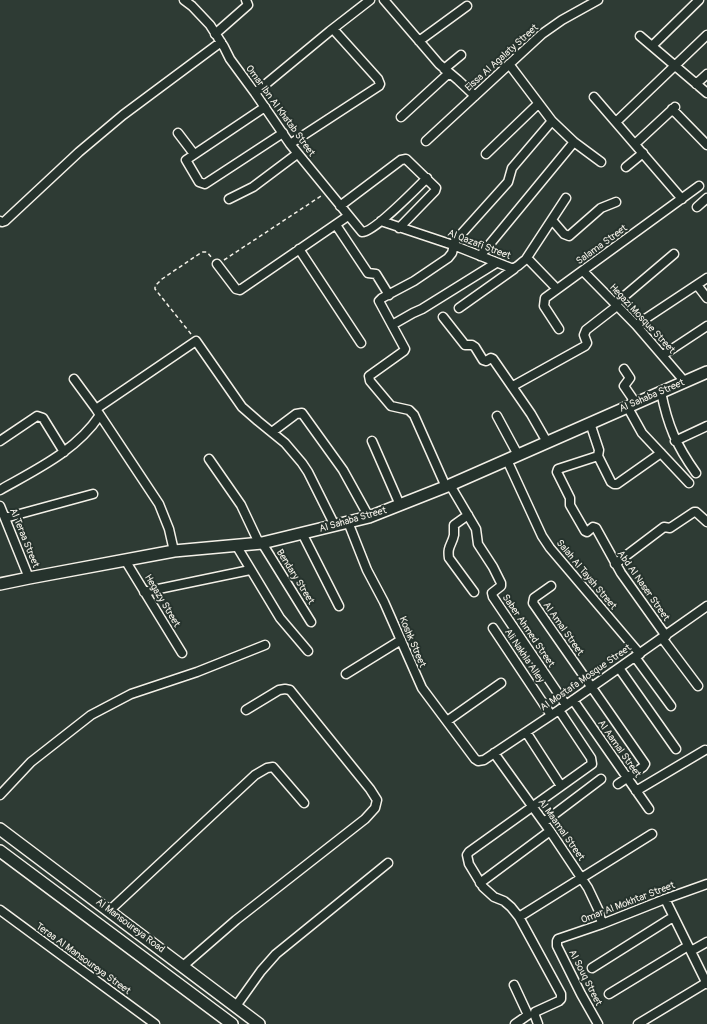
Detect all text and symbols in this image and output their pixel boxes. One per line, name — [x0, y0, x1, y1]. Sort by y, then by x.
street label: Eissa Al Agalaty Street — [463, 22, 541, 94]
street label: Omar Ibn Al Khatab Street — [243, 63, 317, 159]
street label: Salama Street — [574, 222, 630, 268]
street label: Al Qazafi Street — [446, 227, 512, 263]
street label: Hegazi Mosque Street — [607, 282, 677, 356]
street label: Al Sahaba Street — [618, 377, 686, 415]
street label: Al Sahaba Street — [318, 505, 388, 535]
street label: Al Teraa Street — [7, 507, 41, 569]
street label: Salah Al Taysh Street — [553, 538, 619, 612]
street label: Bendary Street — [273, 547, 317, 607]
street label: Abd Al Naser Street — [614, 548, 672, 624]
street label: Hegazy Street — [142, 572, 182, 630]
street label: Saber Ahmed Street — [499, 592, 557, 670]
street label: Al Amal Street — [540, 600, 586, 658]
street label: Koshk Street — [396, 615, 428, 669]
street label: Ali Nakhla Alley — [501, 627, 547, 685]
street label: Al Mostafa Mosque Street — [538, 642, 634, 714]
street label: Al Aamal Street — [595, 718, 643, 780]
street label: Al Maamal Street — [535, 797, 587, 863]
street label: Omar Al Mokhtar Street — [579, 880, 677, 926]
street label: Al Mansoureya Road — [93, 896, 167, 956]
street label: Teraa Al Mansoureya Street — [33, 921, 133, 997]
street label: Al Souq Street — [566, 948, 604, 1008]

